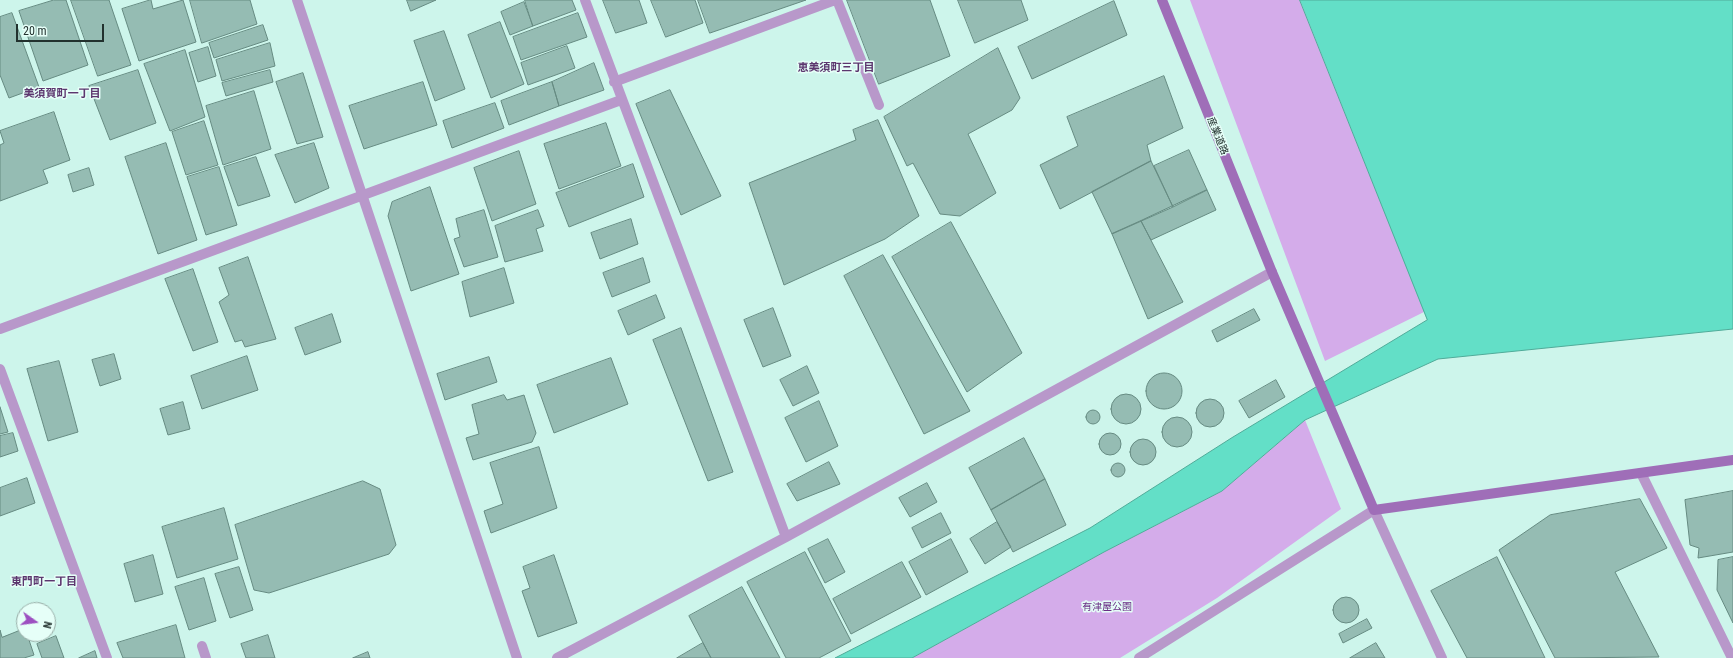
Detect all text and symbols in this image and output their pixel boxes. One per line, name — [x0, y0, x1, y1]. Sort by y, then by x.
scale bar — [18, 16, 106, 42]
text: 20 m — [23, 24, 47, 38]
district label: 恵美須町三丁目 — [798, 61, 874, 75]
district label: 美須賀町一丁目 — [24, 87, 100, 101]
street label: 産業道路 — [1204, 115, 1230, 157]
district label: 東門町一丁目 — [11, 575, 77, 589]
park label: 有津屋公園 — [1082, 601, 1132, 613]
north arrow — [16, 602, 56, 642]
text: N — [40, 620, 54, 630]

